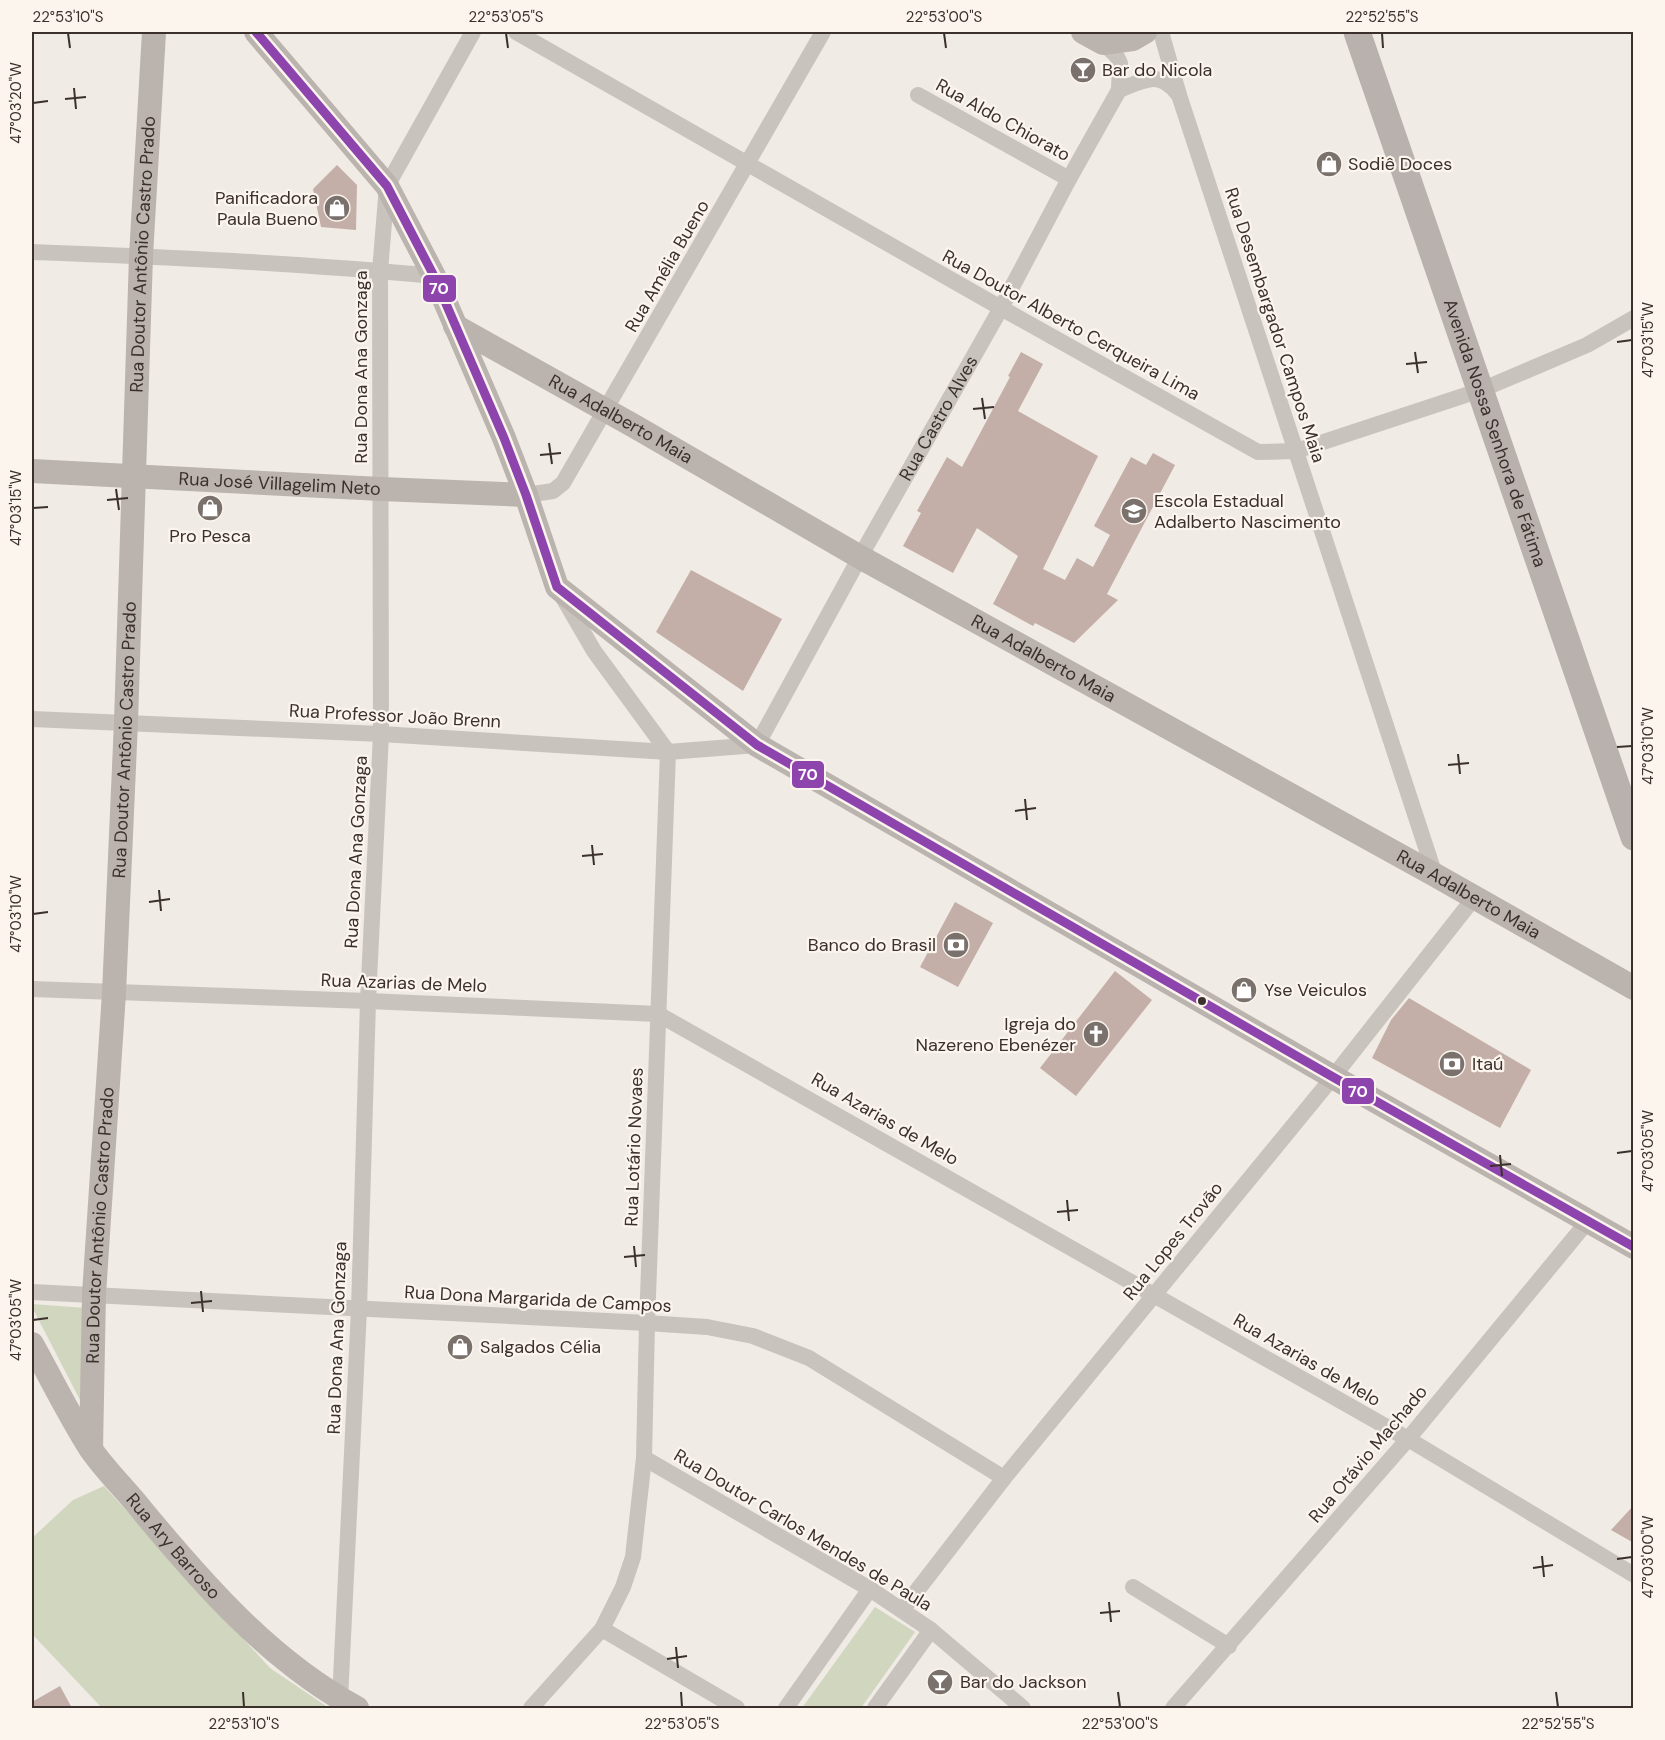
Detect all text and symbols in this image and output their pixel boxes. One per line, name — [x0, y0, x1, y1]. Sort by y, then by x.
text: 22°53'10"S — [33, 7, 104, 27]
text: 22°53'05"S — [468, 7, 544, 27]
text: 22°53'00"S — [906, 7, 982, 27]
text: 22°52'55"S — [1345, 7, 1419, 27]
bar icon: Bar do Nicola — [1068, 55, 1098, 85]
place label: Bar do Nicola — [1102, 58, 1212, 82]
text: 47°03'20"W — [6, 62, 26, 144]
street label: Rua Aldo Chiorato — [931, 73, 1075, 167]
street label: Rua Doutor Antônio Castro Prado — [125, 115, 161, 393]
shop icon: Sodiê Doces — [1314, 149, 1344, 179]
place label: Sodiê Doces — [1348, 152, 1452, 176]
street label: Rua Desembargador Campos Maia — [1219, 184, 1331, 466]
place label: Panificadora Paula Bueno — [215, 186, 318, 231]
shop icon: Panificadora Paula Bueno — [322, 193, 352, 223]
street label: Rua Amélia Bueno — [619, 195, 715, 337]
street label: Rua Doutor Alberto Cerqueira Lima — [938, 244, 1204, 406]
street label: Rua Dona Ana Gonzaga — [349, 271, 373, 463]
line badge: 70 — [422, 274, 457, 303]
text: 70 — [429, 278, 449, 299]
street label: Avenida Nossa Senhora de Fátima — [1438, 296, 1552, 570]
text: 47°03'15"W — [1638, 301, 1658, 378]
street label: Rua Castro Alves — [894, 351, 984, 485]
street label: Rua Adalberto Maia — [544, 369, 697, 469]
street label: Rua José Villagelim Neto — [178, 467, 381, 501]
text: 47°03'15"W — [6, 469, 26, 546]
place label: Escola Estadual Adalberto Nascimento — [1154, 489, 1341, 534]
shop icon: Pro Pesca — [195, 493, 225, 523]
school or university icon: Escola Estadual Adalberto Nascimento — [1119, 496, 1149, 526]
place label: Pro Pesca — [169, 524, 251, 548]
street label: Rua Doutor Antônio Castro Prado — [107, 601, 142, 879]
street label: Rua Adalberto Maia — [967, 609, 1120, 708]
street label: Rua Professor João Brenn — [288, 698, 502, 734]
text: 47°03'10"W — [1638, 707, 1658, 785]
street label: Rua Dona Ana Gonzaga — [339, 755, 373, 949]
line badge: 70 — [791, 760, 825, 789]
text: 70 — [798, 764, 818, 785]
street label: Rua Adalberto Maia — [1392, 844, 1545, 944]
text: 47°03'10"W — [6, 875, 26, 953]
bank icon: Banco do Brasil — [941, 930, 971, 960]
place label: Banco do Brasil — [808, 933, 936, 957]
street label: Rua Azarias de Melo — [320, 968, 488, 998]
shop icon: Yse Veiculos — [1229, 975, 1259, 1005]
place label: Yse Veiculos — [1264, 978, 1367, 1002]
unlabelled marker — [1196, 995, 1208, 1007]
place label: Igreja do Nazereno Ebenézer — [916, 1012, 1076, 1057]
church icon: Igreja do Nazereno Ebenézer — [1081, 1019, 1111, 1049]
bank icon: Itaú — [1437, 1049, 1467, 1079]
place label: Itaú — [1472, 1052, 1503, 1076]
street label: Rua Lotário Novaes — [619, 1067, 649, 1227]
street label: Rua Azarias de Melo — [807, 1067, 963, 1171]
line badge: 70 — [1341, 1077, 1375, 1105]
text: 70 — [1348, 1081, 1368, 1102]
street label: Rua Doutor Antônio Castro Prado — [81, 1086, 120, 1364]
text: 47°03'05"W — [1638, 1110, 1658, 1192]
street label: Rua Lopes Trovão — [1118, 1177, 1228, 1305]
street label: Rua Dona Ana Gonzaga — [322, 1241, 352, 1435]
text: 47°03'05"W — [6, 1279, 26, 1361]
street label: Rua Dona Margarida de Campos — [404, 1280, 672, 1318]
street label: Rua Azarias de Melo — [1229, 1308, 1385, 1412]
shop icon: Salgados Célia — [445, 1332, 475, 1362]
place label: Salgados Célia — [480, 1335, 601, 1359]
street label: Rua Otávio Machado — [1303, 1380, 1433, 1528]
street label: Rua Doutor Carlos Mendes de Paula — [670, 1443, 936, 1617]
street label: Rua Ary Barroso — [121, 1488, 226, 1605]
text: 47°03'00"W — [1638, 1515, 1658, 1599]
bar icon: Bar do Jackson — [925, 1667, 955, 1697]
place label: Bar do Jackson — [960, 1670, 1087, 1694]
text: 22°53'10"S — [209, 1714, 280, 1734]
text: 22°53'05"S — [644, 1714, 720, 1734]
text: 22°53'00"S — [1082, 1714, 1158, 1734]
text: 22°52'55"S — [1521, 1714, 1595, 1734]

